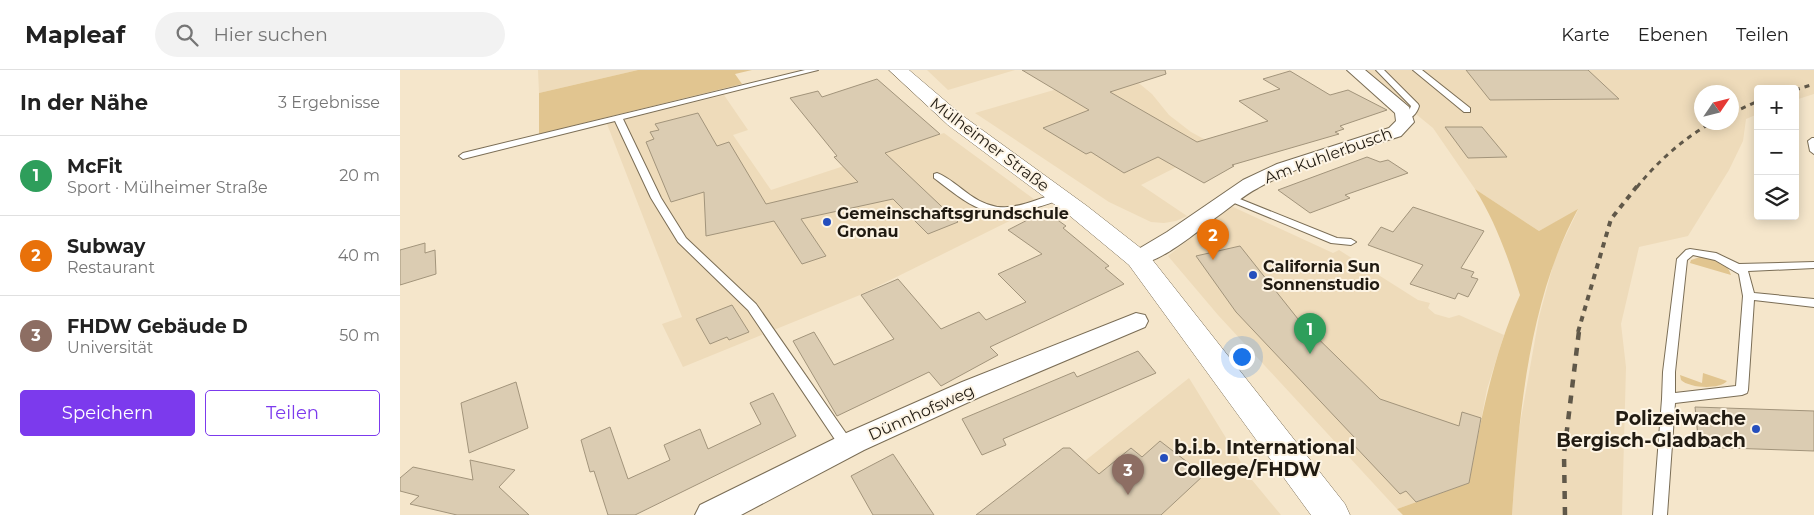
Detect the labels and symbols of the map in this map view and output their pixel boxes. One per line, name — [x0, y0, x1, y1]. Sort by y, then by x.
north arrow — [1694, 85, 1739, 130]
street label: Mülheimer Straße — [926, 93, 1053, 195]
street label: Am Kuhlerbusch — [1262, 124, 1395, 187]
place label: Gemeinschaftsgrundschule Gronau — [837, 204, 1069, 241]
marker: Gemeinschaftsgrundschule Gronau — [821, 216, 833, 228]
pin: 2 — [1197, 219, 1229, 260]
place label: California Sun Sonnenstudio — [1263, 257, 1380, 294]
marker: California Sun Sonnenstudio — [1247, 269, 1259, 281]
pin: 1 — [1294, 313, 1326, 354]
your location — [1229, 344, 1255, 370]
street label: Dünnhofsweg — [865, 381, 977, 444]
place label: Polizeiwache Bergisch-Gladbach — [1556, 407, 1746, 452]
marker: Polizeiwache Bergisch-Gladbach — [1750, 423, 1762, 435]
place label: b.i.b. International College/FHDW — [1174, 436, 1355, 481]
marker: b.i.b. International College/FHDW — [1158, 452, 1170, 464]
pin: 3 — [1112, 454, 1144, 495]

